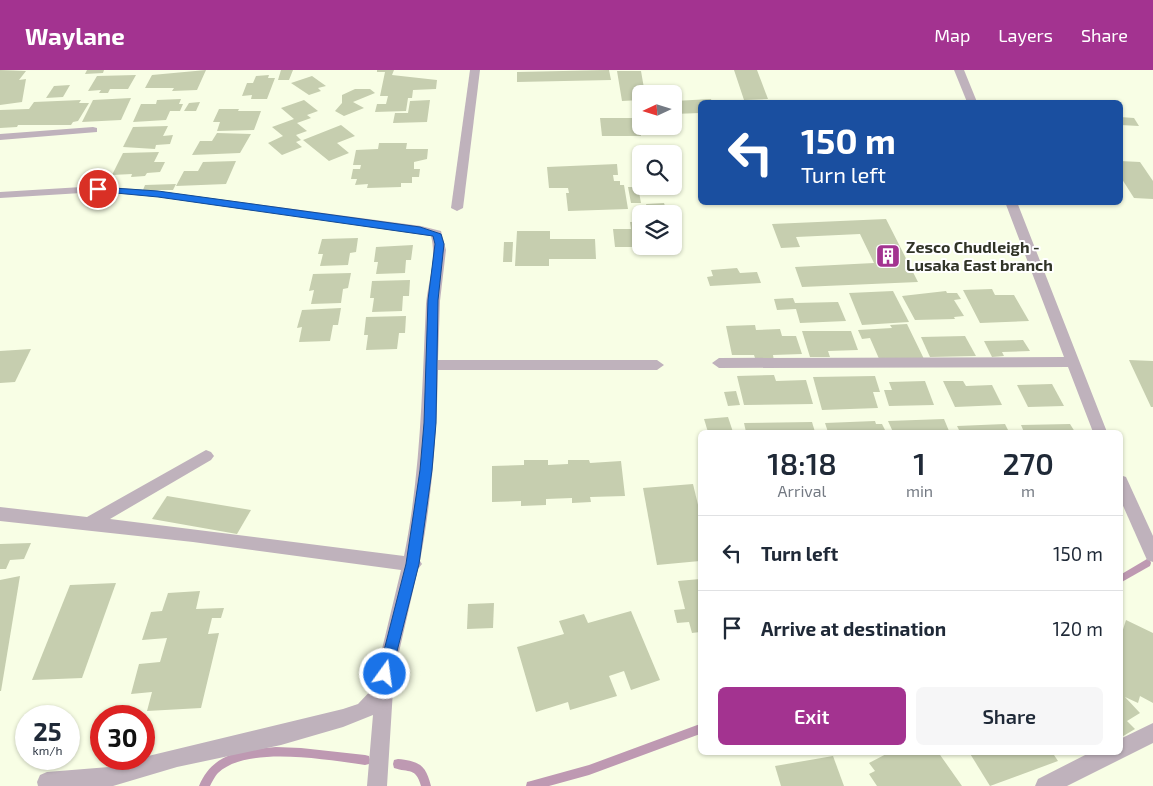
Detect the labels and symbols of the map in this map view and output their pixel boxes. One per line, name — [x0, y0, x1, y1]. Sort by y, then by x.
north arrow — [632, 85, 682, 135]
pin — [77, 168, 119, 210]
place label: Zesco Chudleigh - Lusaka East branch — [906, 237, 1053, 274]
building icon: Zesco Chudleigh - Lusaka East branch — [875, 243, 901, 269]
position arrow — [358, 647, 410, 699]
speed limit sign: 30 — [90, 705, 155, 770]

